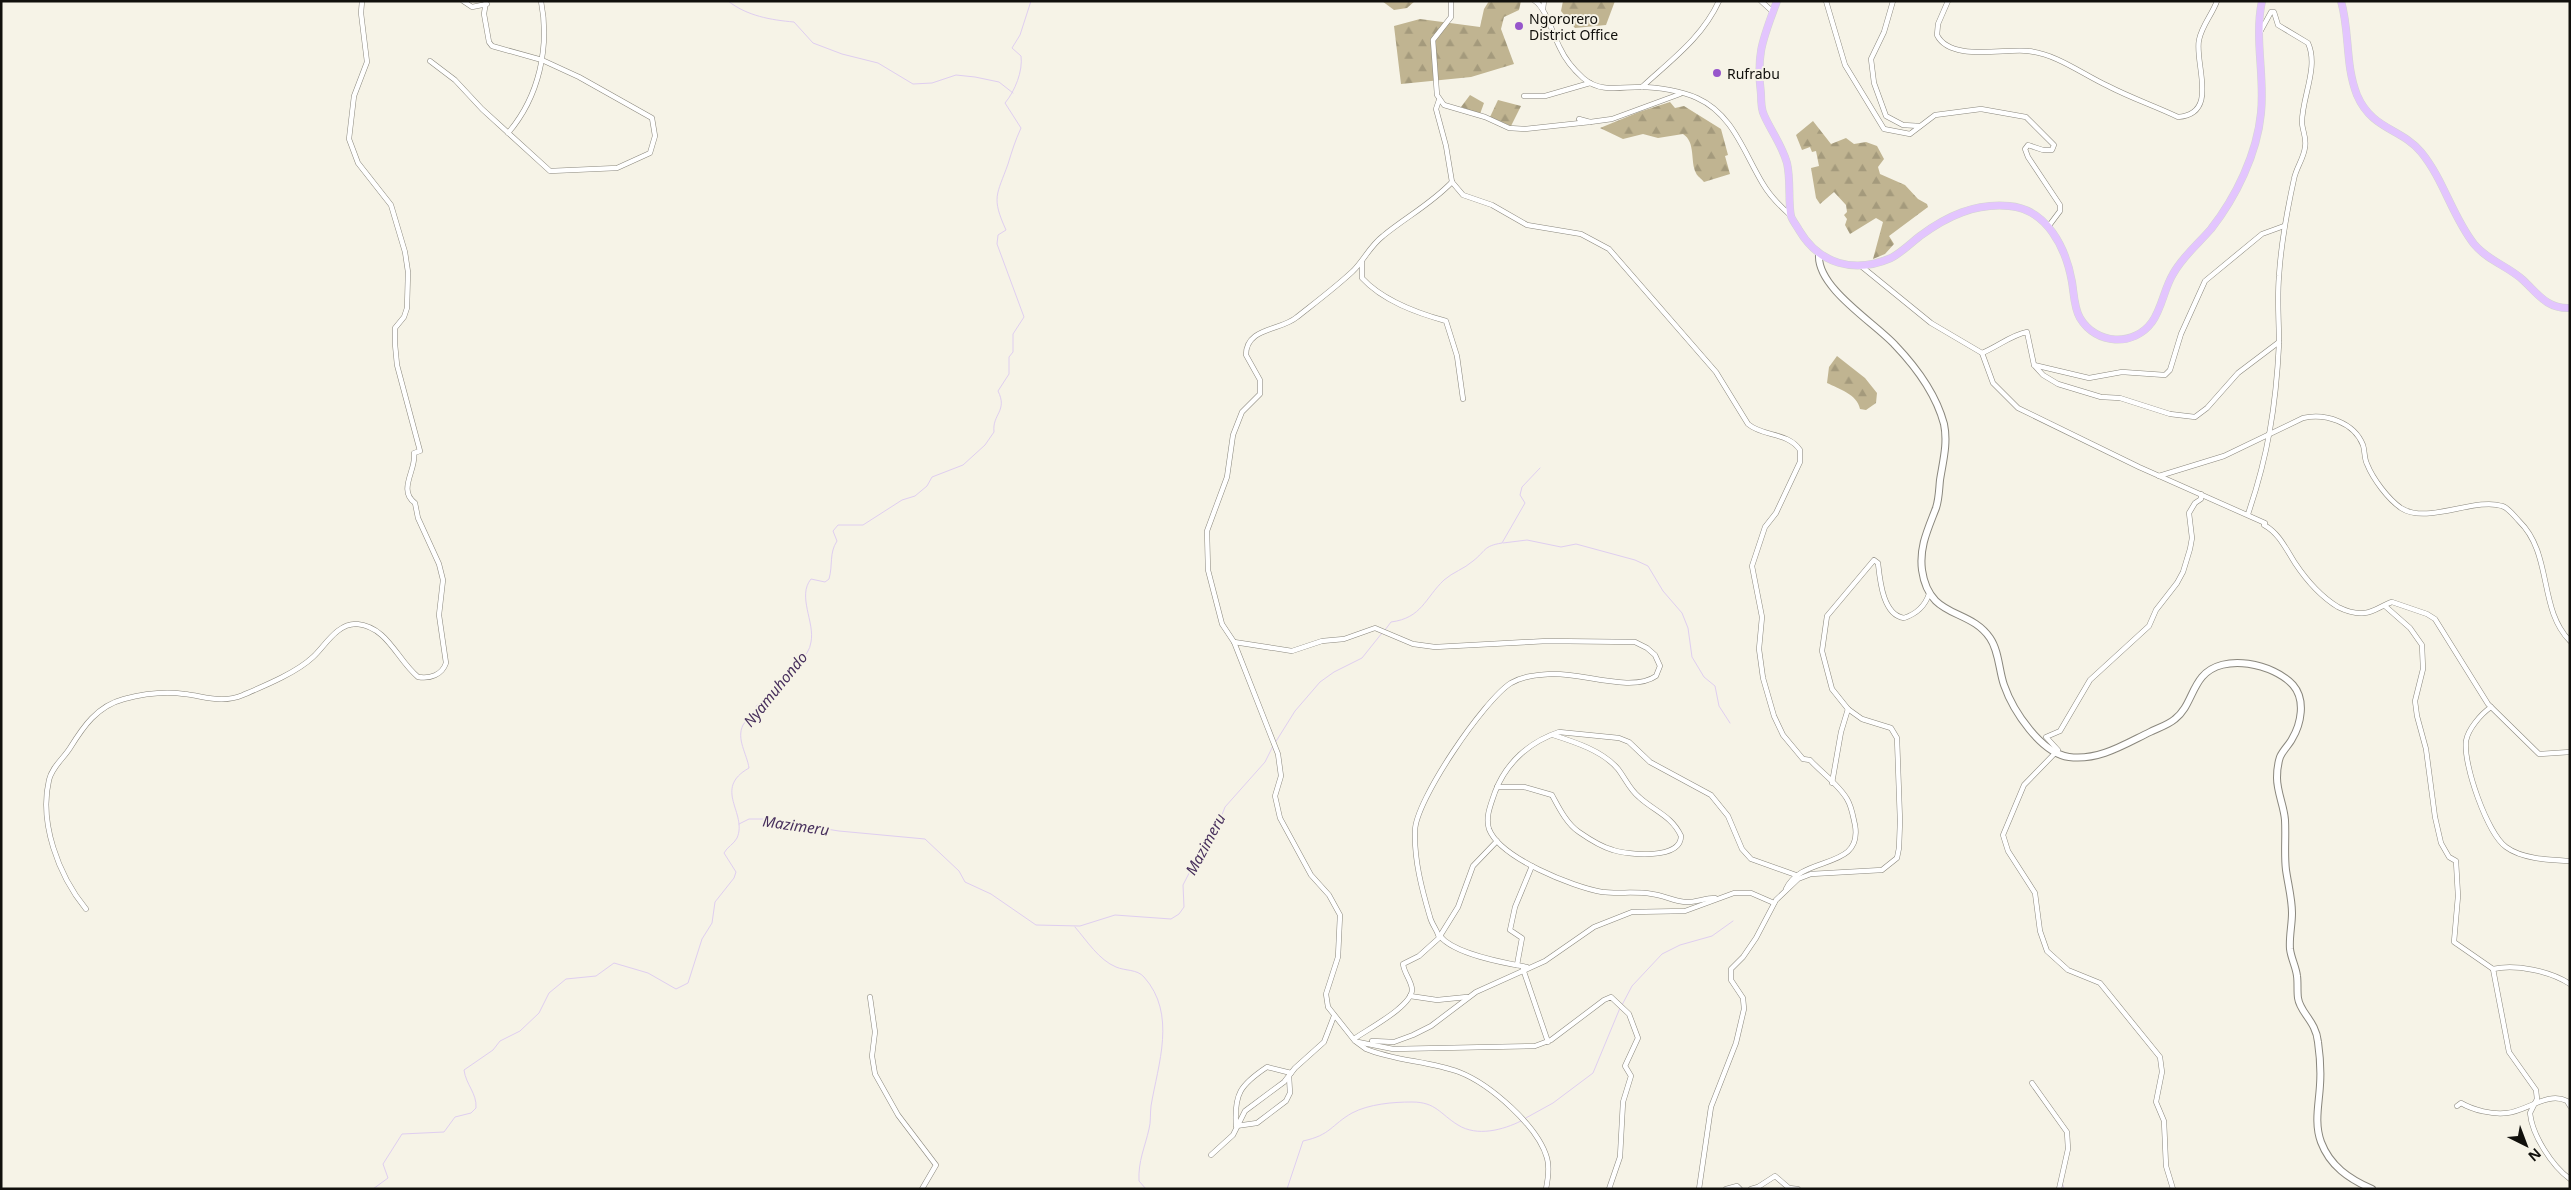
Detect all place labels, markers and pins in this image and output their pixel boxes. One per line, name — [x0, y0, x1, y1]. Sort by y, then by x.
place label: Ngororero District Office — [1529, 9, 1618, 44]
marker: Ngororero District Office — [1513, 20, 1525, 32]
place label: Rufrabu — [1727, 64, 1780, 83]
marker: Rufrabu — [1711, 67, 1723, 79]

